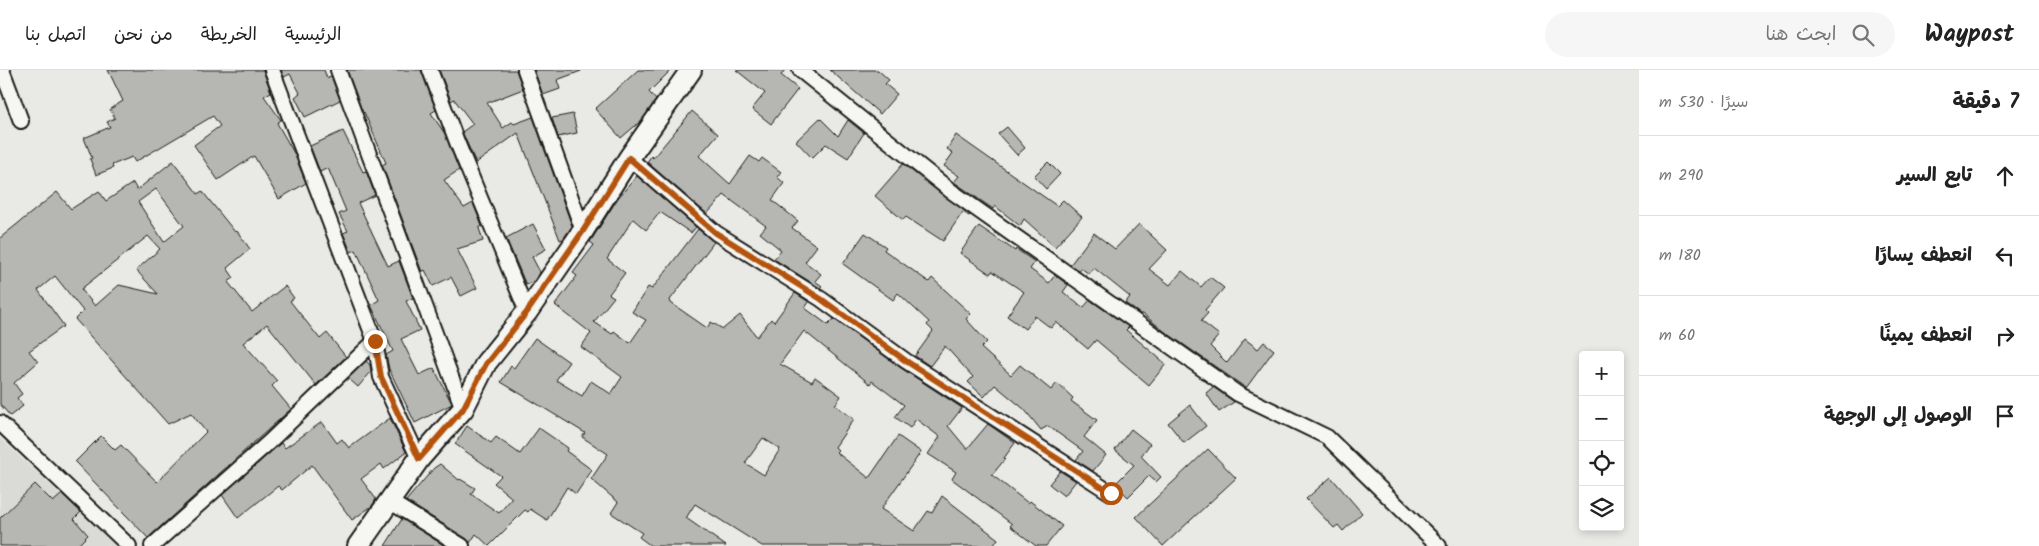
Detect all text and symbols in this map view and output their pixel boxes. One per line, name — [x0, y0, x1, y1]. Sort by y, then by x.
search box — [1545, 12, 1895, 57]
text: Waypost — [1925, 15, 2014, 54]
text: ابحث هنا — [1765, 20, 1837, 50]
text: اتصل بنا — [25, 21, 86, 50]
text: من نحن — [114, 21, 173, 50]
text: الخريطة — [201, 21, 257, 50]
text: الرئيسية — [285, 21, 341, 50]
icon: search — [1849, 21, 1877, 49]
text: 7 دقيقة — [1953, 86, 2019, 119]
text: سيرًا · 530 m — [1659, 90, 1748, 115]
text: تابع السير — [1897, 161, 1972, 191]
icon: ahead — [1991, 162, 2019, 190]
text: 290 m — [1659, 163, 1703, 188]
text: انعطف يسارًا — [1875, 241, 1972, 271]
icon: left — [1991, 242, 2019, 270]
text: 180 m — [1659, 243, 1701, 268]
text: انعطف يمينًا — [1880, 321, 1972, 351]
icon: right — [1991, 322, 2019, 350]
text: 60 m — [1659, 323, 1695, 348]
route end — [364, 330, 387, 353]
map controls — [1579, 351, 1624, 531]
button: + — [1579, 351, 1624, 396]
button: − — [1579, 396, 1624, 441]
text: الوصول إلى الوجهة — [1824, 401, 1972, 431]
icon: arrive — [1991, 402, 2019, 430]
button: locate — [1579, 441, 1624, 486]
route start — [1100, 482, 1123, 505]
button: layers — [1579, 486, 1624, 531]

